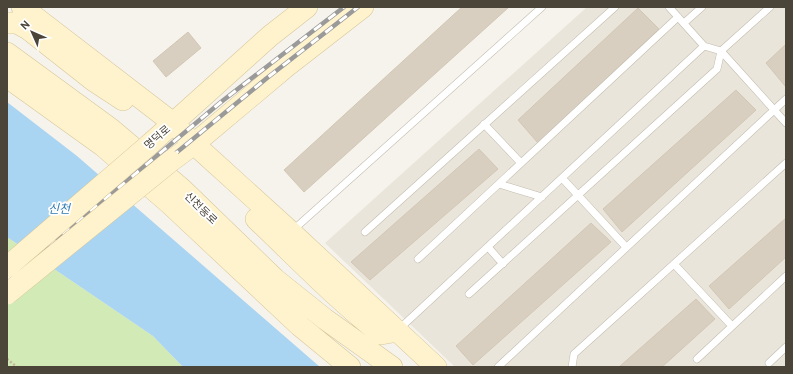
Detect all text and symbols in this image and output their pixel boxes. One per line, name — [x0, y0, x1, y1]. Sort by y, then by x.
north arrow — [12, 12, 52, 52]
text: N — [18, 18, 33, 33]
street label: 명덕로 — [142, 123, 174, 153]
street label: 신천동로 — [181, 190, 220, 228]
water label: 신천 — [48, 202, 72, 218]

